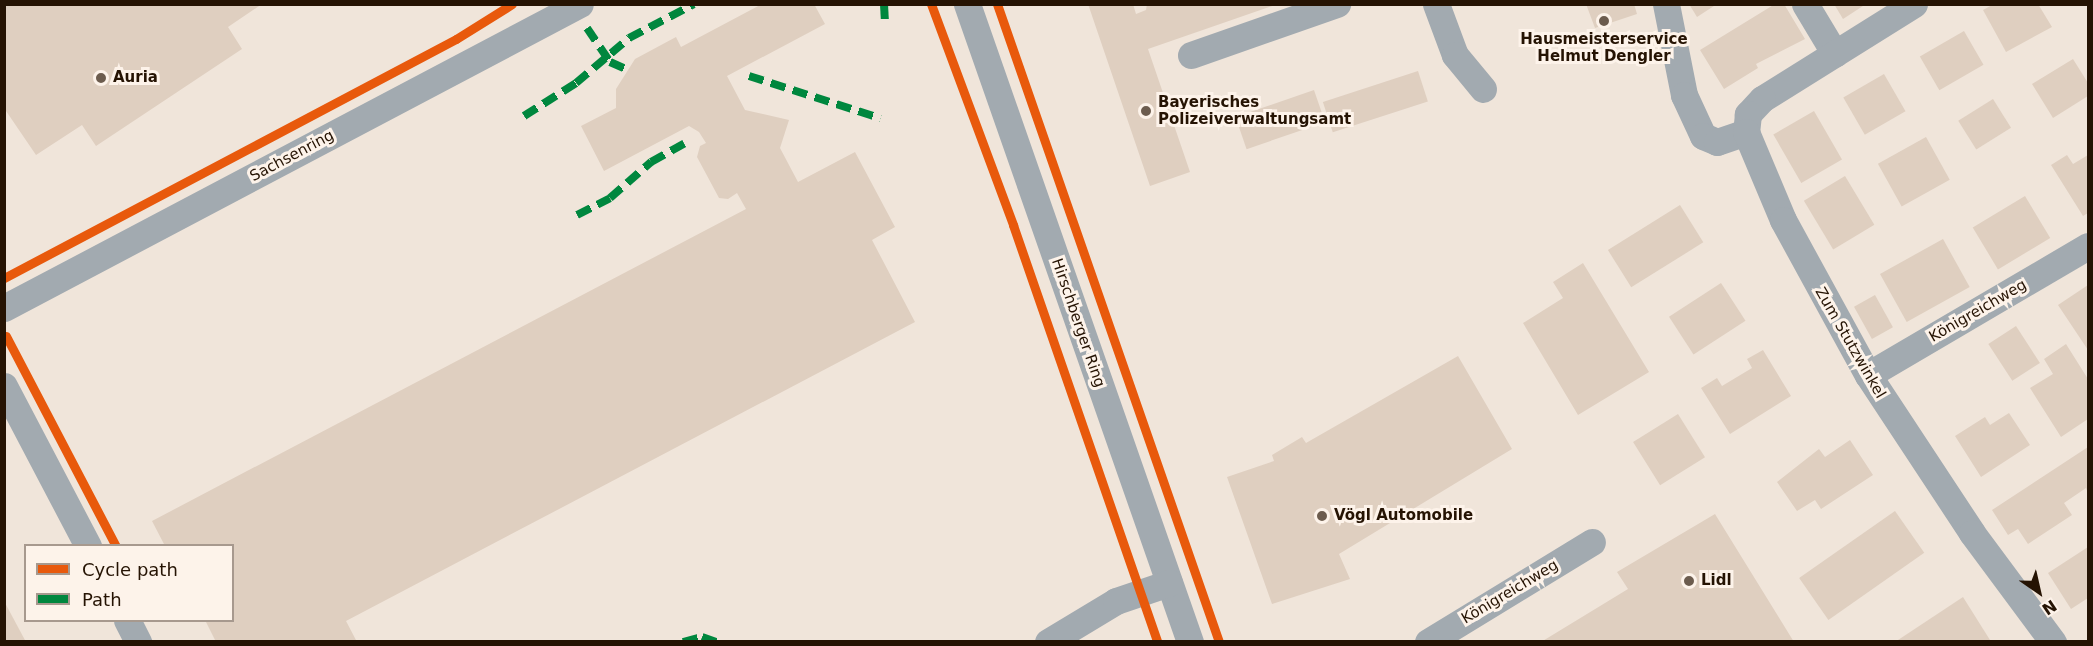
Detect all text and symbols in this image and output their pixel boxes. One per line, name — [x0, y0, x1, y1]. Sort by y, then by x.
marker: Hausmeisterservice Helmut Dengler — [1597, 14, 1611, 28]
place label: Hausmeisterservice Helmut Dengler — [1520, 30, 1688, 65]
place label: Auria — [113, 69, 158, 87]
marker: Auria — [94, 71, 108, 85]
place label: Bayerisches Polizeiverwaltungsamt — [1158, 93, 1351, 128]
marker: Bayerisches Polizeiverwaltungsamt — [1139, 104, 1153, 118]
street label: Sachsenring — [247, 126, 337, 186]
street label: Hirschberger Ring — [1047, 256, 1109, 390]
street label: Königreichweg — [1926, 276, 2030, 346]
street label: Zum Stutzwinkel — [1811, 284, 1889, 402]
place label: Vögl Automobile — [1334, 507, 1473, 525]
marker: Vögl Automobile — [1315, 509, 1329, 523]
legend — [24, 544, 234, 622]
street label: Königreichweg — [1458, 556, 1562, 628]
text: Cycle path — [82, 559, 178, 580]
north arrow — [2009, 562, 2069, 622]
place label: Lidl — [1701, 572, 1732, 590]
marker: Lidl — [1682, 574, 1696, 588]
text: Path — [82, 589, 122, 610]
text: N — [2038, 596, 2060, 619]

